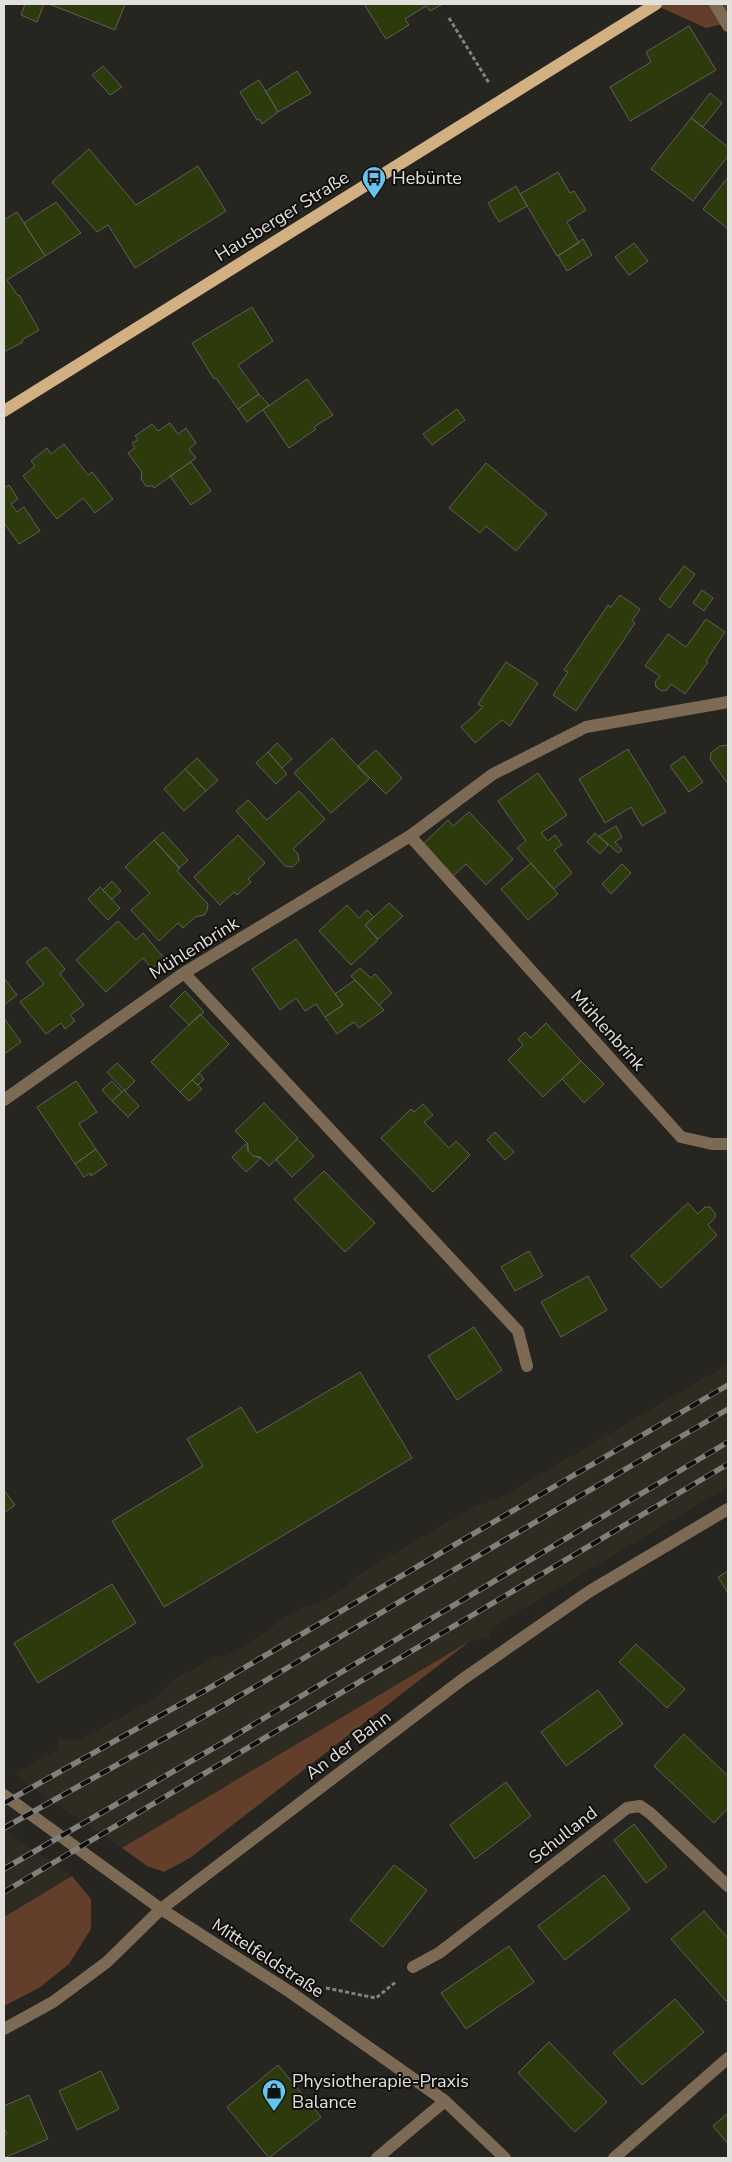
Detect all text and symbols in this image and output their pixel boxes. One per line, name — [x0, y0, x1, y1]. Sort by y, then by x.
street label: Hausberger Straße — [211, 165, 353, 267]
bus stop icon: Hebünte — [361, 165, 387, 199]
place label: Hebünte — [392, 166, 462, 190]
street label: Mühlenbrink — [145, 911, 244, 985]
street label: Mühlenbrink — [565, 984, 651, 1076]
street label: An der Bahn — [300, 1705, 396, 1785]
street label: Schulland — [524, 1801, 602, 1869]
street label: Mittelfeldstraße — [207, 1913, 329, 2003]
place label: Physiotherapie-Praxis Balance — [292, 2069, 469, 2114]
shop icon: Physiotherapie-Praxis Balance — [261, 2078, 287, 2112]

